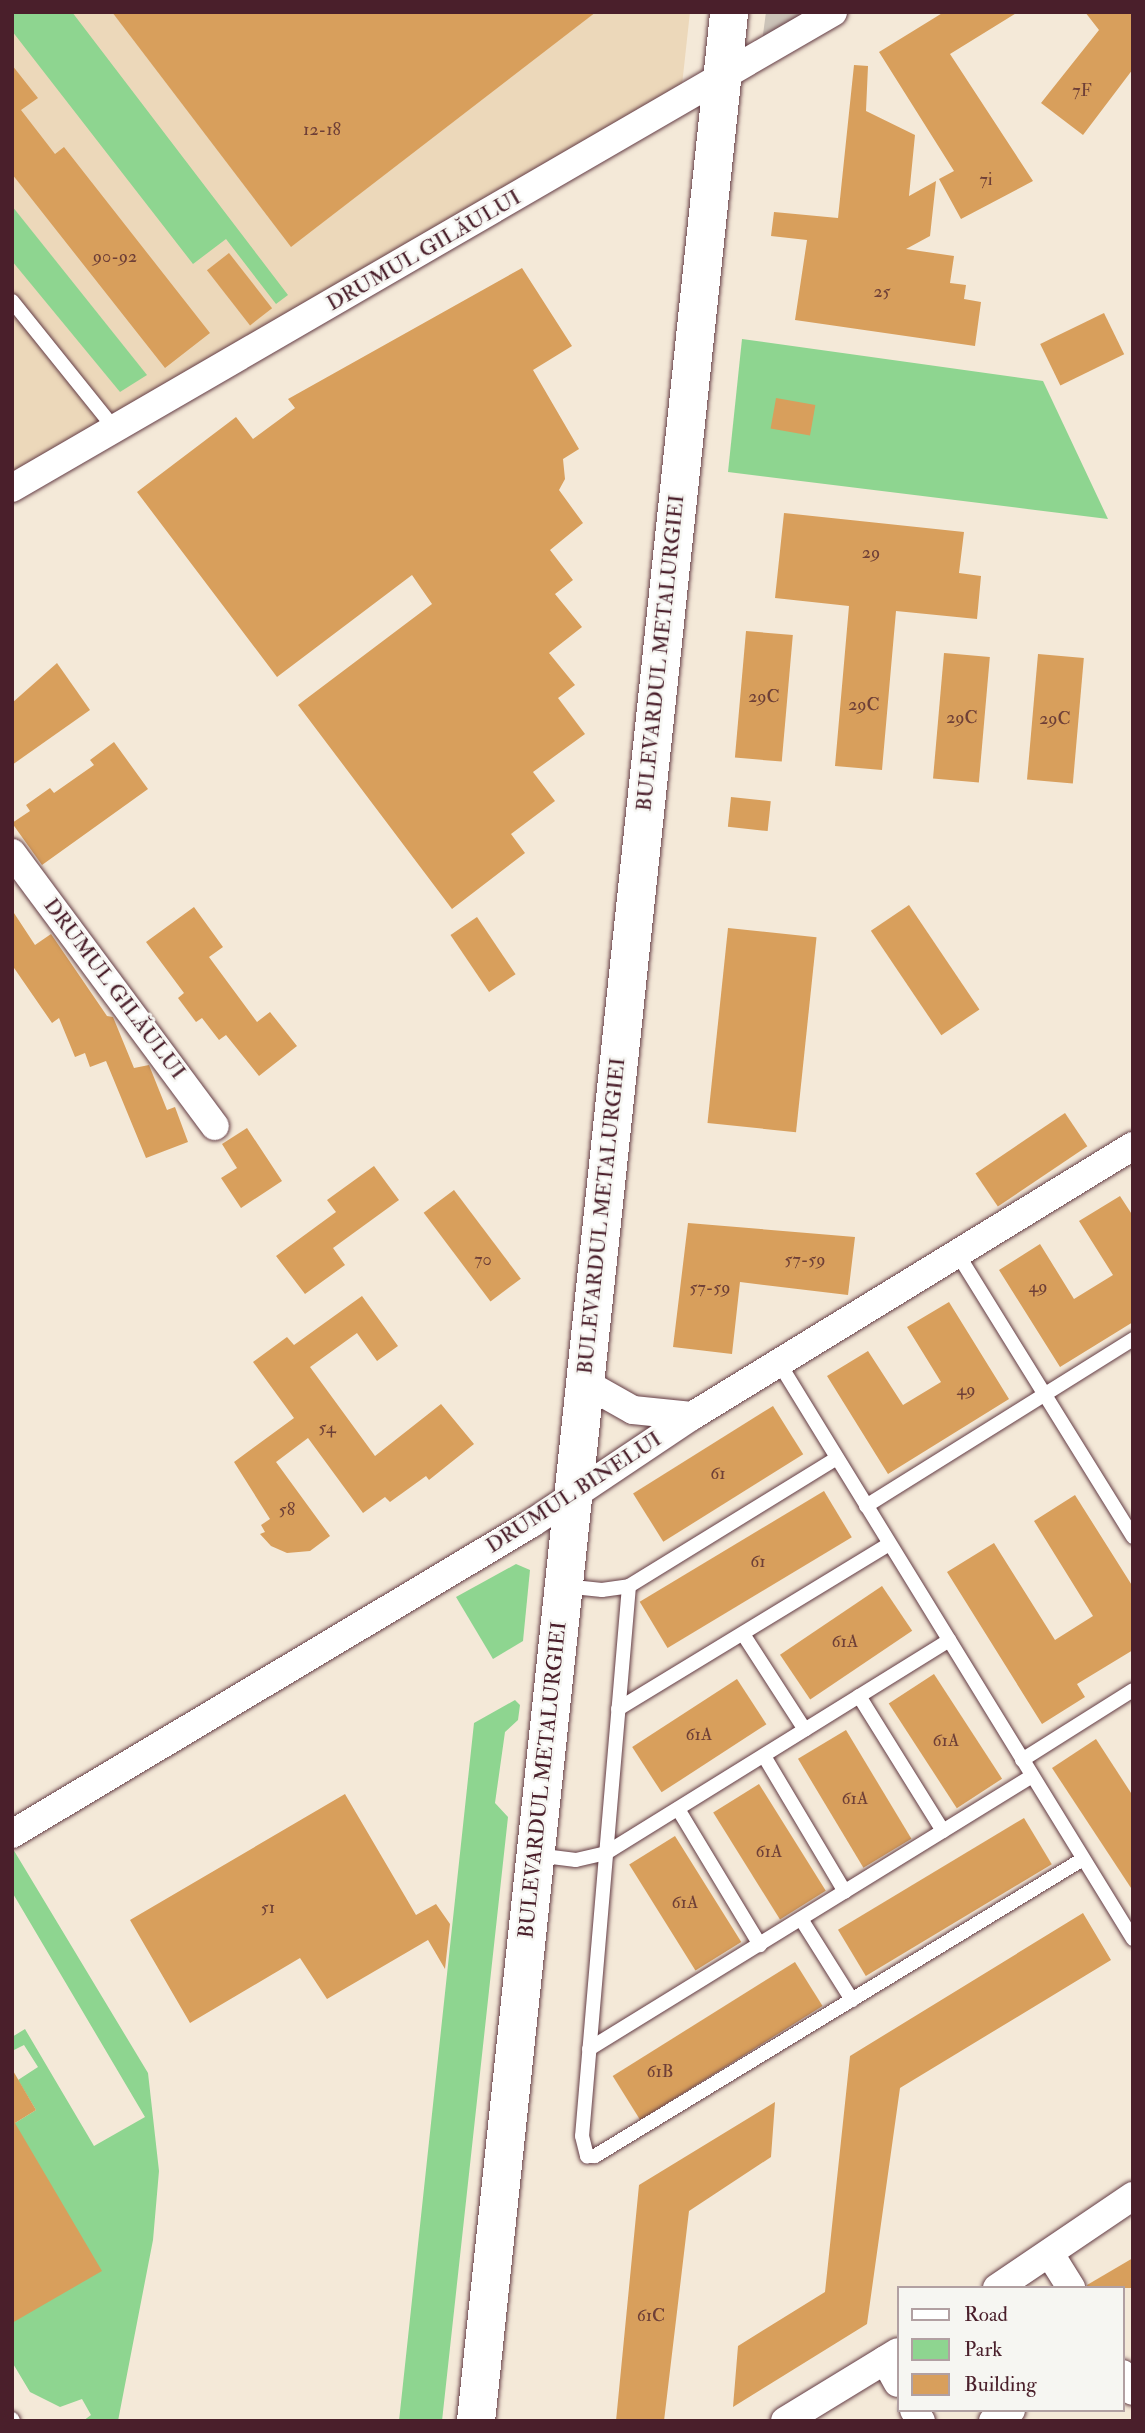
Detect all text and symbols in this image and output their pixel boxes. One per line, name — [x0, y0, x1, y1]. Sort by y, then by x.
house number: 7F — [1072, 80, 1092, 102]
house number: 12-18 — [303, 119, 341, 141]
house number: 7i — [979, 169, 993, 191]
street label: DRUMUL GILĂULUI — [323, 185, 525, 317]
house number: 90-92 — [93, 246, 137, 268]
house number: 25 — [874, 281, 890, 303]
street label: BULEVARDUL METALURGIEI — [632, 493, 690, 813]
house number: 29 — [862, 542, 880, 564]
house number: 29C — [748, 686, 780, 708]
house number: 29C — [848, 694, 880, 716]
house number: 29C — [946, 707, 978, 729]
house number: 29C — [1039, 708, 1071, 730]
street label: DRUMUL GILĂULUI — [38, 894, 190, 1084]
street label: BULEVARDUL METALURGIEI — [573, 1056, 631, 1376]
house number: 70 — [474, 1249, 492, 1271]
house number: 57-59 — [785, 1249, 825, 1271]
house number: 49 — [1029, 1276, 1047, 1298]
house number: 57-59 — [690, 1277, 730, 1299]
house number: 49 — [957, 1379, 975, 1401]
house number: 54 — [318, 1417, 336, 1439]
street label: DRUMUL BINELUI — [482, 1427, 666, 1559]
house number: 61 — [710, 1463, 726, 1485]
house number: 58 — [279, 1499, 295, 1521]
house number: 61 — [750, 1551, 766, 1573]
street label: BULEVARDUL METALURGIEI — [514, 1620, 572, 1940]
house number: 61A — [832, 1631, 858, 1653]
house number: 61A — [686, 1724, 712, 1746]
house number: 61A — [933, 1730, 959, 1752]
house number: 61A — [842, 1788, 868, 1810]
house number: 61A — [756, 1841, 782, 1863]
house number: 61A — [672, 1892, 698, 1914]
house number: 51 — [261, 1897, 275, 1919]
house number: 61B — [646, 2061, 674, 2083]
legend — [897, 2286, 1124, 2412]
text: Road — [964, 2301, 1008, 2328]
house number: 61C — [637, 2305, 665, 2327]
text: Park — [964, 2336, 1002, 2363]
text: Building — [964, 2371, 1037, 2398]

